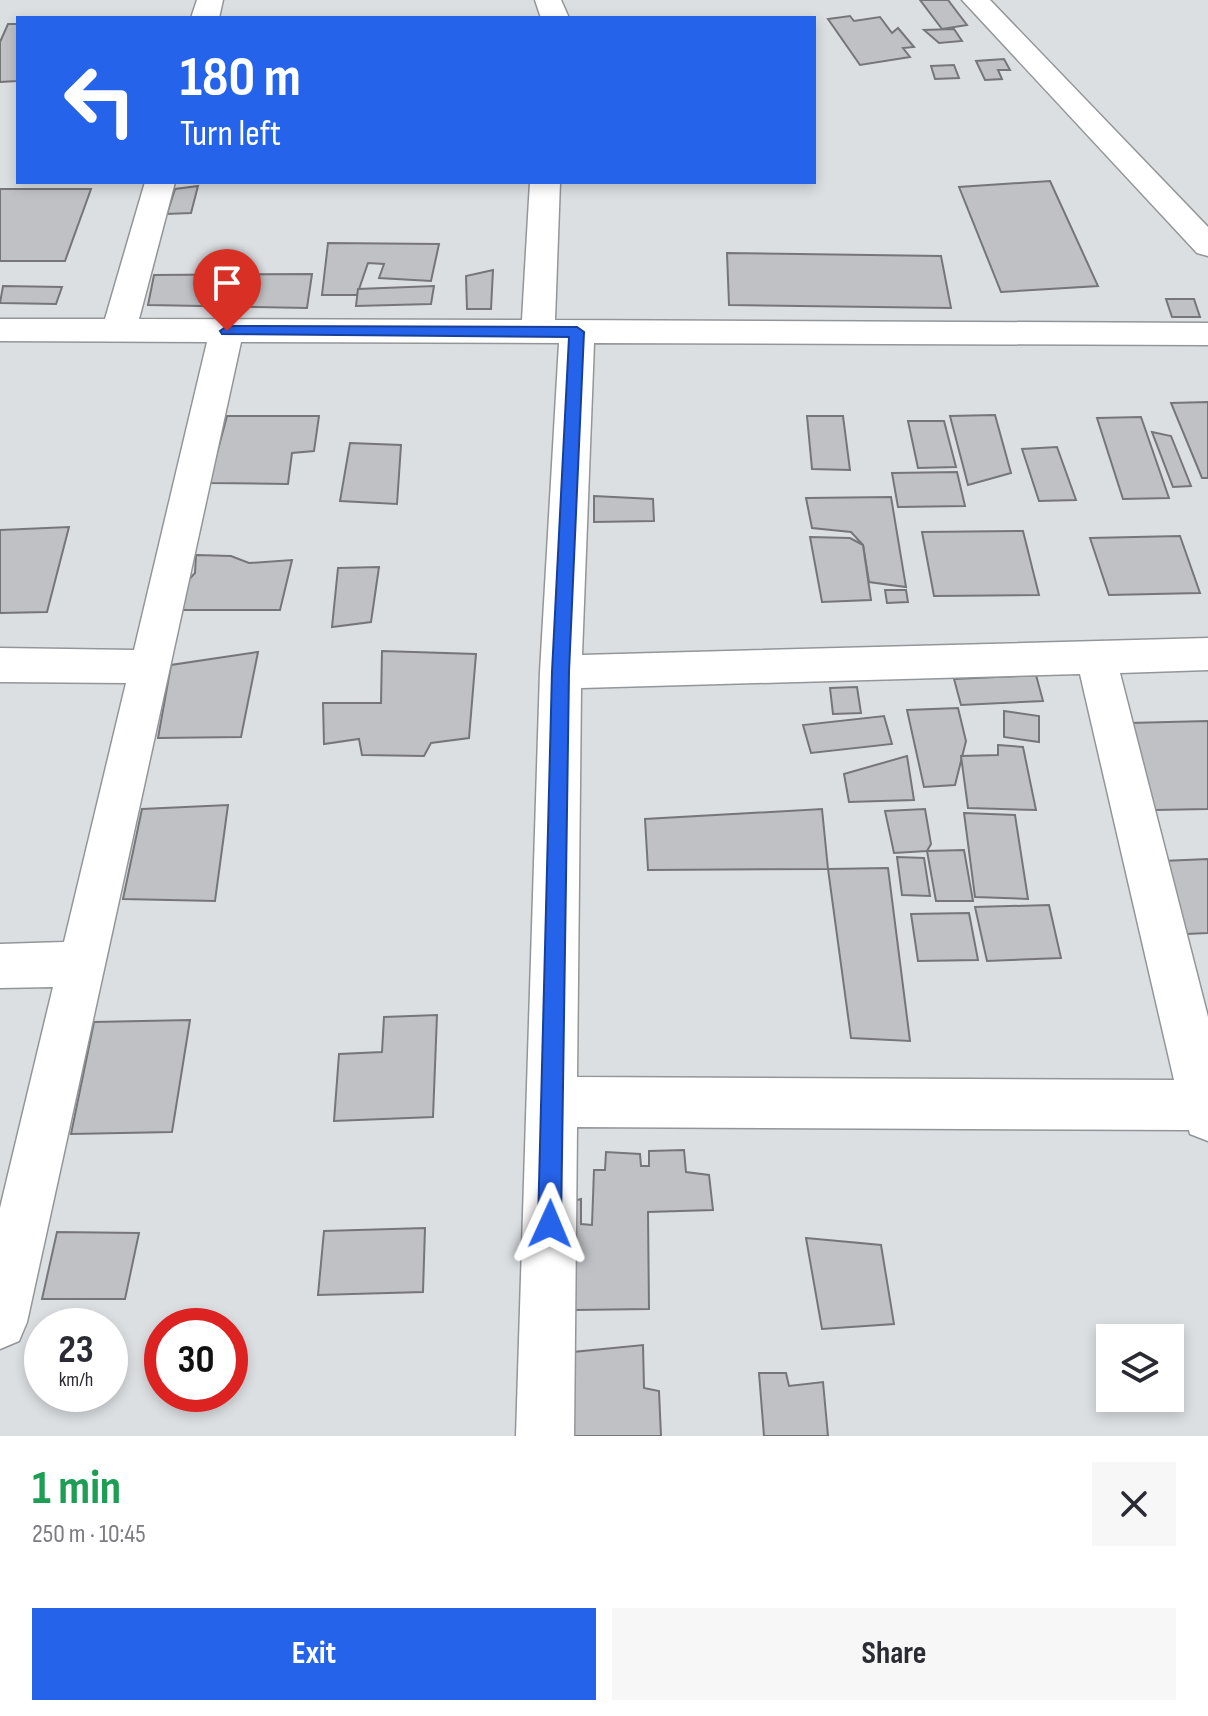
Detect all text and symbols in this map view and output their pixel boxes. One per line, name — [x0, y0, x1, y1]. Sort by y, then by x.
text: 180 m — [180, 45, 301, 112]
icon: left — [48, 48, 152, 152]
text: Turn left — [180, 113, 281, 156]
pin — [193, 249, 261, 331]
icon: arrive — [205, 261, 249, 305]
position arrow — [508, 1182, 592, 1266]
speed limit sign: 30 — [144, 1308, 248, 1412]
map controls — [1096, 1324, 1184, 1412]
button: layers — [1096, 1324, 1184, 1412]
text: 23 — [58, 1326, 94, 1374]
text: km/h — [59, 1368, 93, 1392]
text: 1 min — [32, 1460, 121, 1517]
button: close — [1092, 1462, 1176, 1546]
text: 250 m · 10:45 — [32, 1519, 146, 1550]
button: Exit — [32, 1608, 596, 1700]
button: Share — [612, 1608, 1176, 1700]

